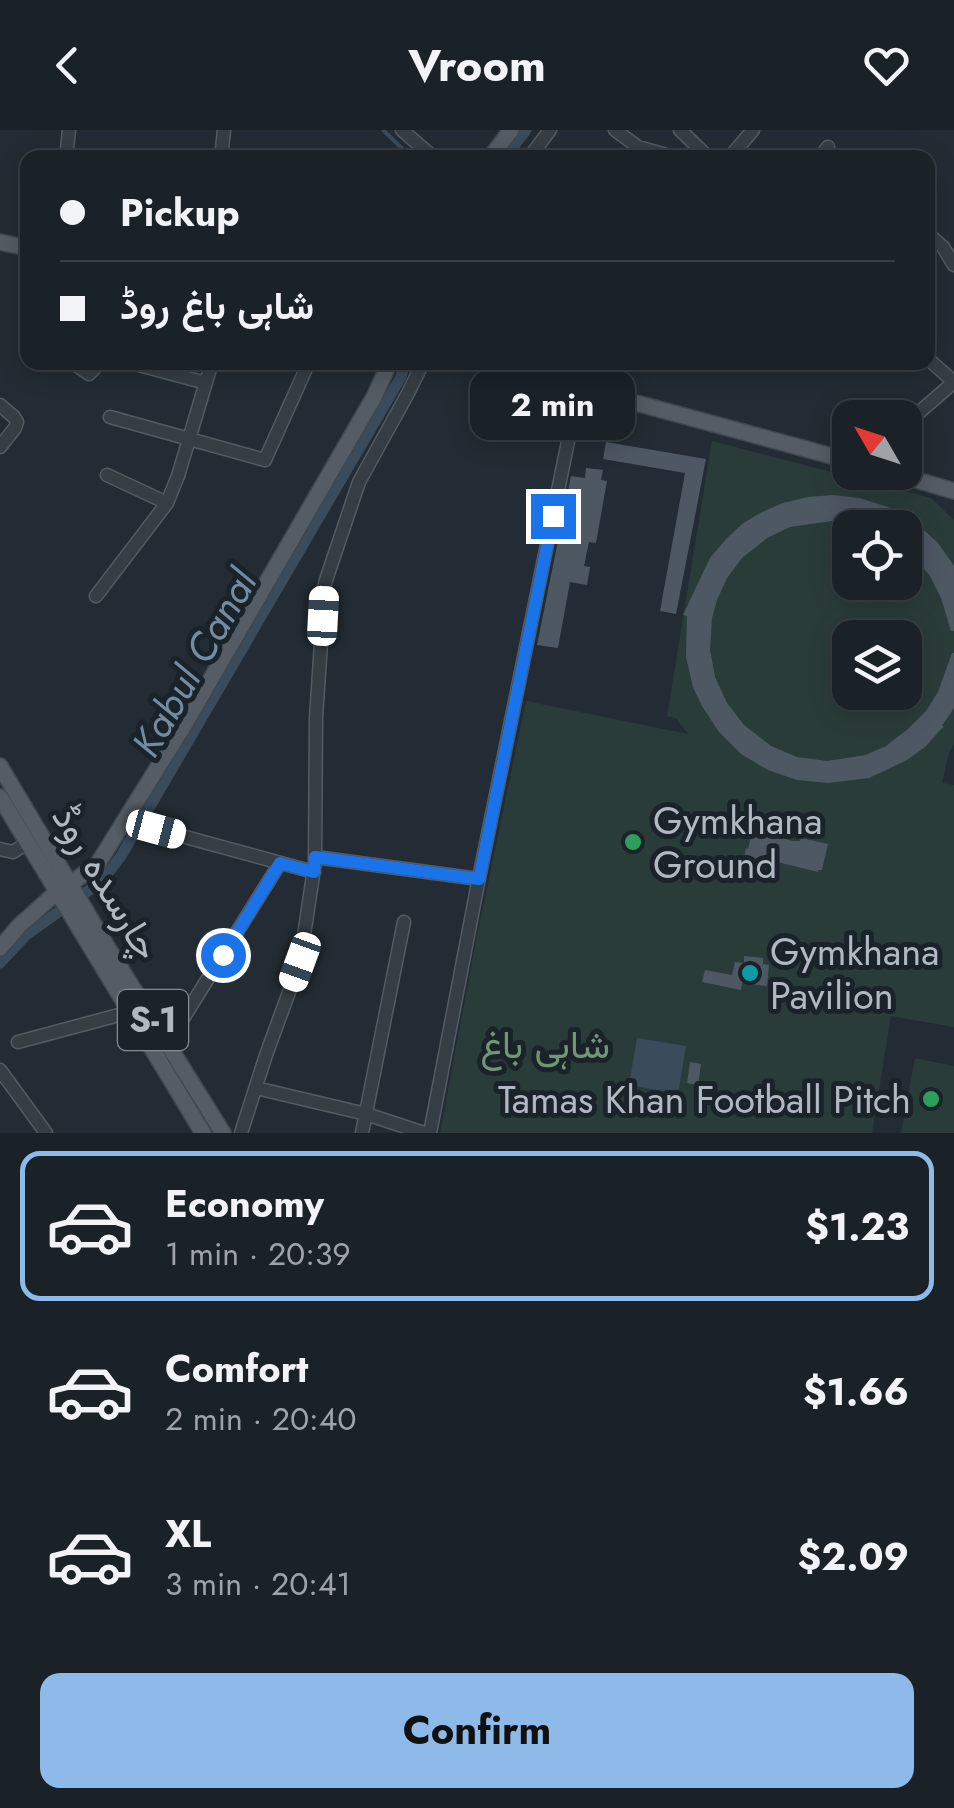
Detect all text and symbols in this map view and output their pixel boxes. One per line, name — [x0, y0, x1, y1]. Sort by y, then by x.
text: Vroom — [408, 33, 546, 98]
icon: back — [40, 38, 95, 93]
icon: heart — [859, 38, 914, 93]
text: Pickup — [120, 185, 240, 240]
text: شاہی باغ روڈ — [120, 278, 314, 333]
callout: 2 min — [470, 371, 636, 441]
text: 2 min — [510, 382, 595, 428]
north arrow — [832, 400, 922, 490]
map controls — [832, 400, 922, 710]
route end — [531, 494, 576, 539]
button: locate — [832, 510, 922, 600]
water label: Kabul Canal — [117, 557, 272, 767]
car — [306, 585, 340, 647]
button: layers — [832, 620, 922, 710]
place label: Gymkhana Ground — [653, 793, 823, 892]
street label: چارسدہ روڈ — [39, 794, 175, 970]
car — [123, 807, 189, 851]
marker: Gymkhana Ground — [622, 831, 644, 853]
place label: Gymkhana Pavilion — [770, 924, 940, 1023]
car — [276, 929, 324, 995]
route start — [201, 933, 246, 978]
marker: Gymkhana Pavilion — [739, 962, 761, 984]
road number: S-1 — [118, 990, 188, 1050]
park label: شاہی باغ — [480, 1017, 610, 1072]
place label: Tamas Khan Football Pitch — [498, 1072, 911, 1127]
marker: Tamas Khan Football Pitch — [920, 1088, 942, 1110]
text: Economy — [165, 1176, 324, 1231]
icon: car — [45, 1181, 135, 1271]
text: $1.23 — [805, 1199, 909, 1254]
text: 1 min · 20:39 — [165, 1231, 351, 1277]
text: Comfort — [165, 1341, 308, 1396]
icon: car — [45, 1346, 135, 1436]
text: $1.66 — [803, 1364, 909, 1419]
text: 2 min · 20:40 — [165, 1396, 357, 1442]
text: XL — [165, 1506, 211, 1561]
icon: car — [45, 1511, 135, 1601]
text: $2.09 — [798, 1529, 909, 1584]
text: 3 min · 20:41 — [165, 1561, 351, 1607]
button: Confirm — [40, 1673, 914, 1788]

